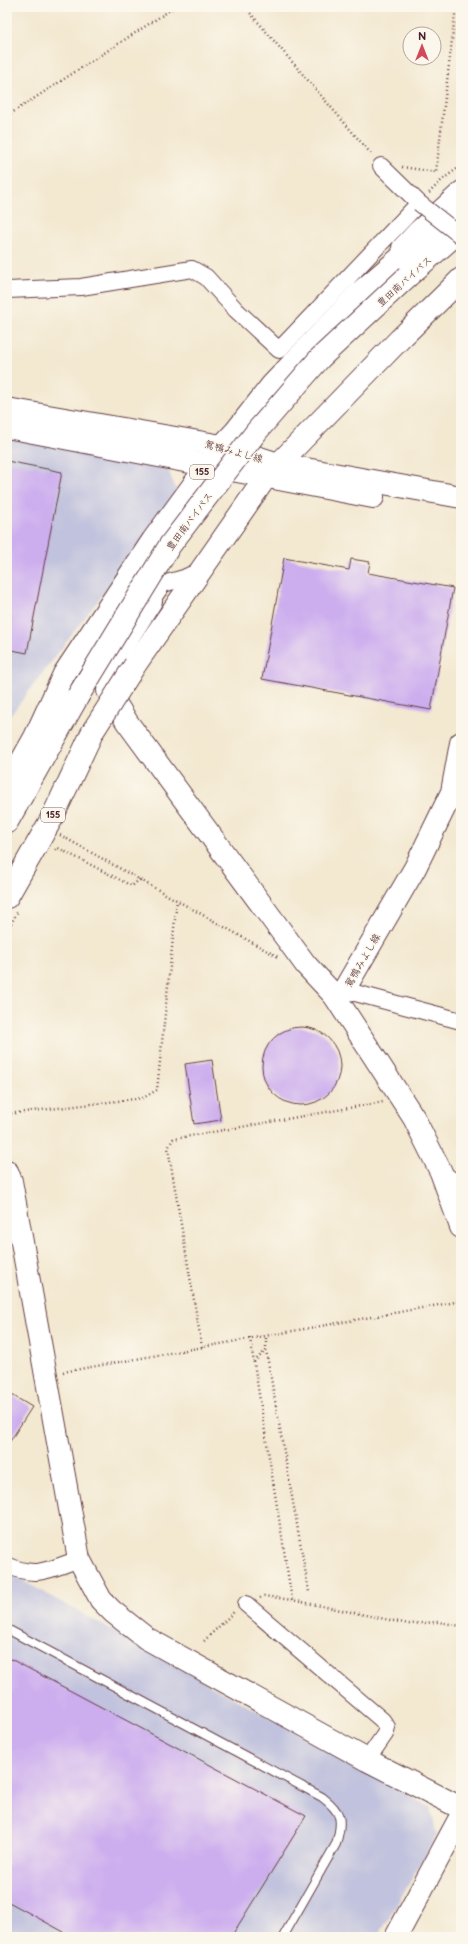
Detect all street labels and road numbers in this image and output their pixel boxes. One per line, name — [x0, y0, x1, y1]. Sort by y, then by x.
street label: 豊田南バイパス — [375, 254, 435, 310]
street label: 鴛鴨みよし線 — [203, 438, 264, 466]
road number: 155 — [190, 465, 214, 479]
street label: 豊田南バイパス — [164, 490, 216, 553]
road number: 155 — [41, 808, 65, 822]
street label: 鴛鴨みよし線 — [343, 932, 383, 989]

